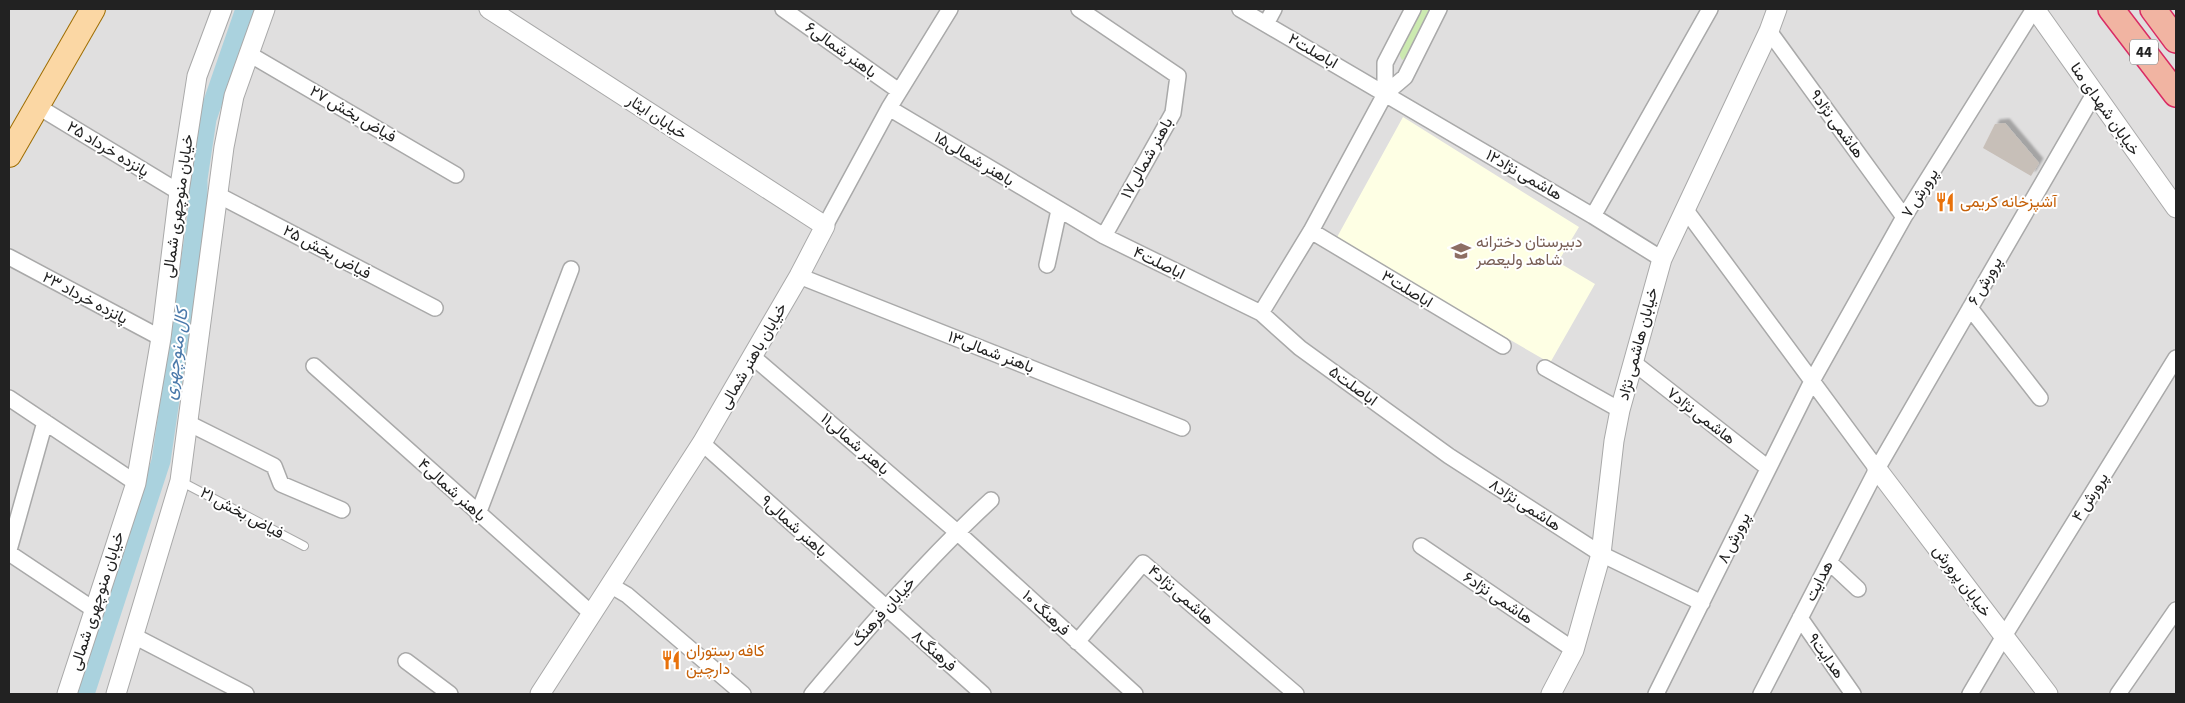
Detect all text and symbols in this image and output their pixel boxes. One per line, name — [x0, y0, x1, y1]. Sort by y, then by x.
street label: باهنر شمالی۶ — [801, 17, 881, 83]
street label: اباصلت۲ — [1284, 28, 1342, 74]
road number: 44 — [2130, 40, 2158, 64]
street label: خیابان شهدای منا — [2065, 58, 2145, 160]
street label: فیاض بخش ۲۷ — [306, 80, 400, 148]
street label: هاشمی نژاد۹ — [1805, 85, 1869, 163]
street label: خیابان ایثار — [622, 89, 692, 145]
street label: باهنر شمالی۱۷ — [1116, 113, 1178, 203]
street label: پانزده خرداد ۲۵ — [63, 116, 153, 182]
street label: باهنر شمالی۱۵ — [930, 126, 1018, 192]
street label: خیابان منوچهری شمالی — [157, 132, 199, 279]
street label: هاشمی نژاد۱۲ — [1482, 144, 1566, 206]
street label: پرورش ۷ — [1896, 164, 1944, 222]
restaurant icon: آشپزخانه کریمی — [1934, 191, 1956, 213]
place label: آشپزخانه کریمی — [1960, 191, 2058, 213]
street label: فیاض بخش ۲۵ — [279, 220, 375, 284]
place label: دبیرستان دخترانه شاهد ولیعصر — [1475, 231, 1582, 271]
school or university icon: دبیرستان دخترانه شاهد ولیعصر — [1450, 240, 1472, 262]
street label: اباصلت۴ — [1129, 241, 1189, 285]
street label: پرورش ۶ — [1962, 253, 2008, 309]
street label: اباصلت۳ — [1377, 265, 1437, 313]
street label: پانزده خرداد ۲۳ — [38, 266, 132, 330]
street label: خیابان هاشمی نژاد — [1612, 285, 1664, 403]
street label: خیابان باهنر شمالی — [714, 299, 793, 413]
water label: کال منوچهری — [157, 304, 195, 401]
street label: باهنر شمالی۱۳ — [945, 325, 1037, 379]
street label: اباصلت۵ — [1324, 361, 1382, 411]
street label: هاشمی نژاد۷ — [1662, 382, 1740, 450]
street label: باهنر شمالی۱۱ — [816, 408, 894, 480]
street label: باهنر شمالی۴ — [413, 453, 491, 527]
street label: پرورش ۴ — [2066, 468, 2114, 526]
street label: هاشمی نژاد۸ — [1485, 473, 1565, 537]
street label: فیاض بخش ۲۱ — [196, 482, 288, 544]
street label: باهنر شمالی۹ — [756, 490, 832, 562]
street label: پرورش ۸ — [1712, 509, 1756, 567]
street label: خیابان منوچهری شمالی — [64, 528, 130, 673]
street label: خیابان پرورش — [1928, 540, 1997, 622]
street label: هدایت — [1799, 557, 1839, 605]
street label: هاشمی نژاد۴ — [1143, 560, 1219, 630]
street label: هاشمی نژاد۶ — [1459, 566, 1537, 630]
street label: خیابان فرهنگ — [846, 572, 921, 652]
street label: فرهنگ ۱۰ — [1017, 585, 1075, 641]
street label: فرهنگ۸ — [907, 625, 961, 677]
street label: هدایت۹ — [1802, 629, 1850, 683]
place label: کافه رستوران دارچین — [686, 640, 765, 680]
restaurant icon: کافه رستوران دارچین — [660, 649, 682, 671]

